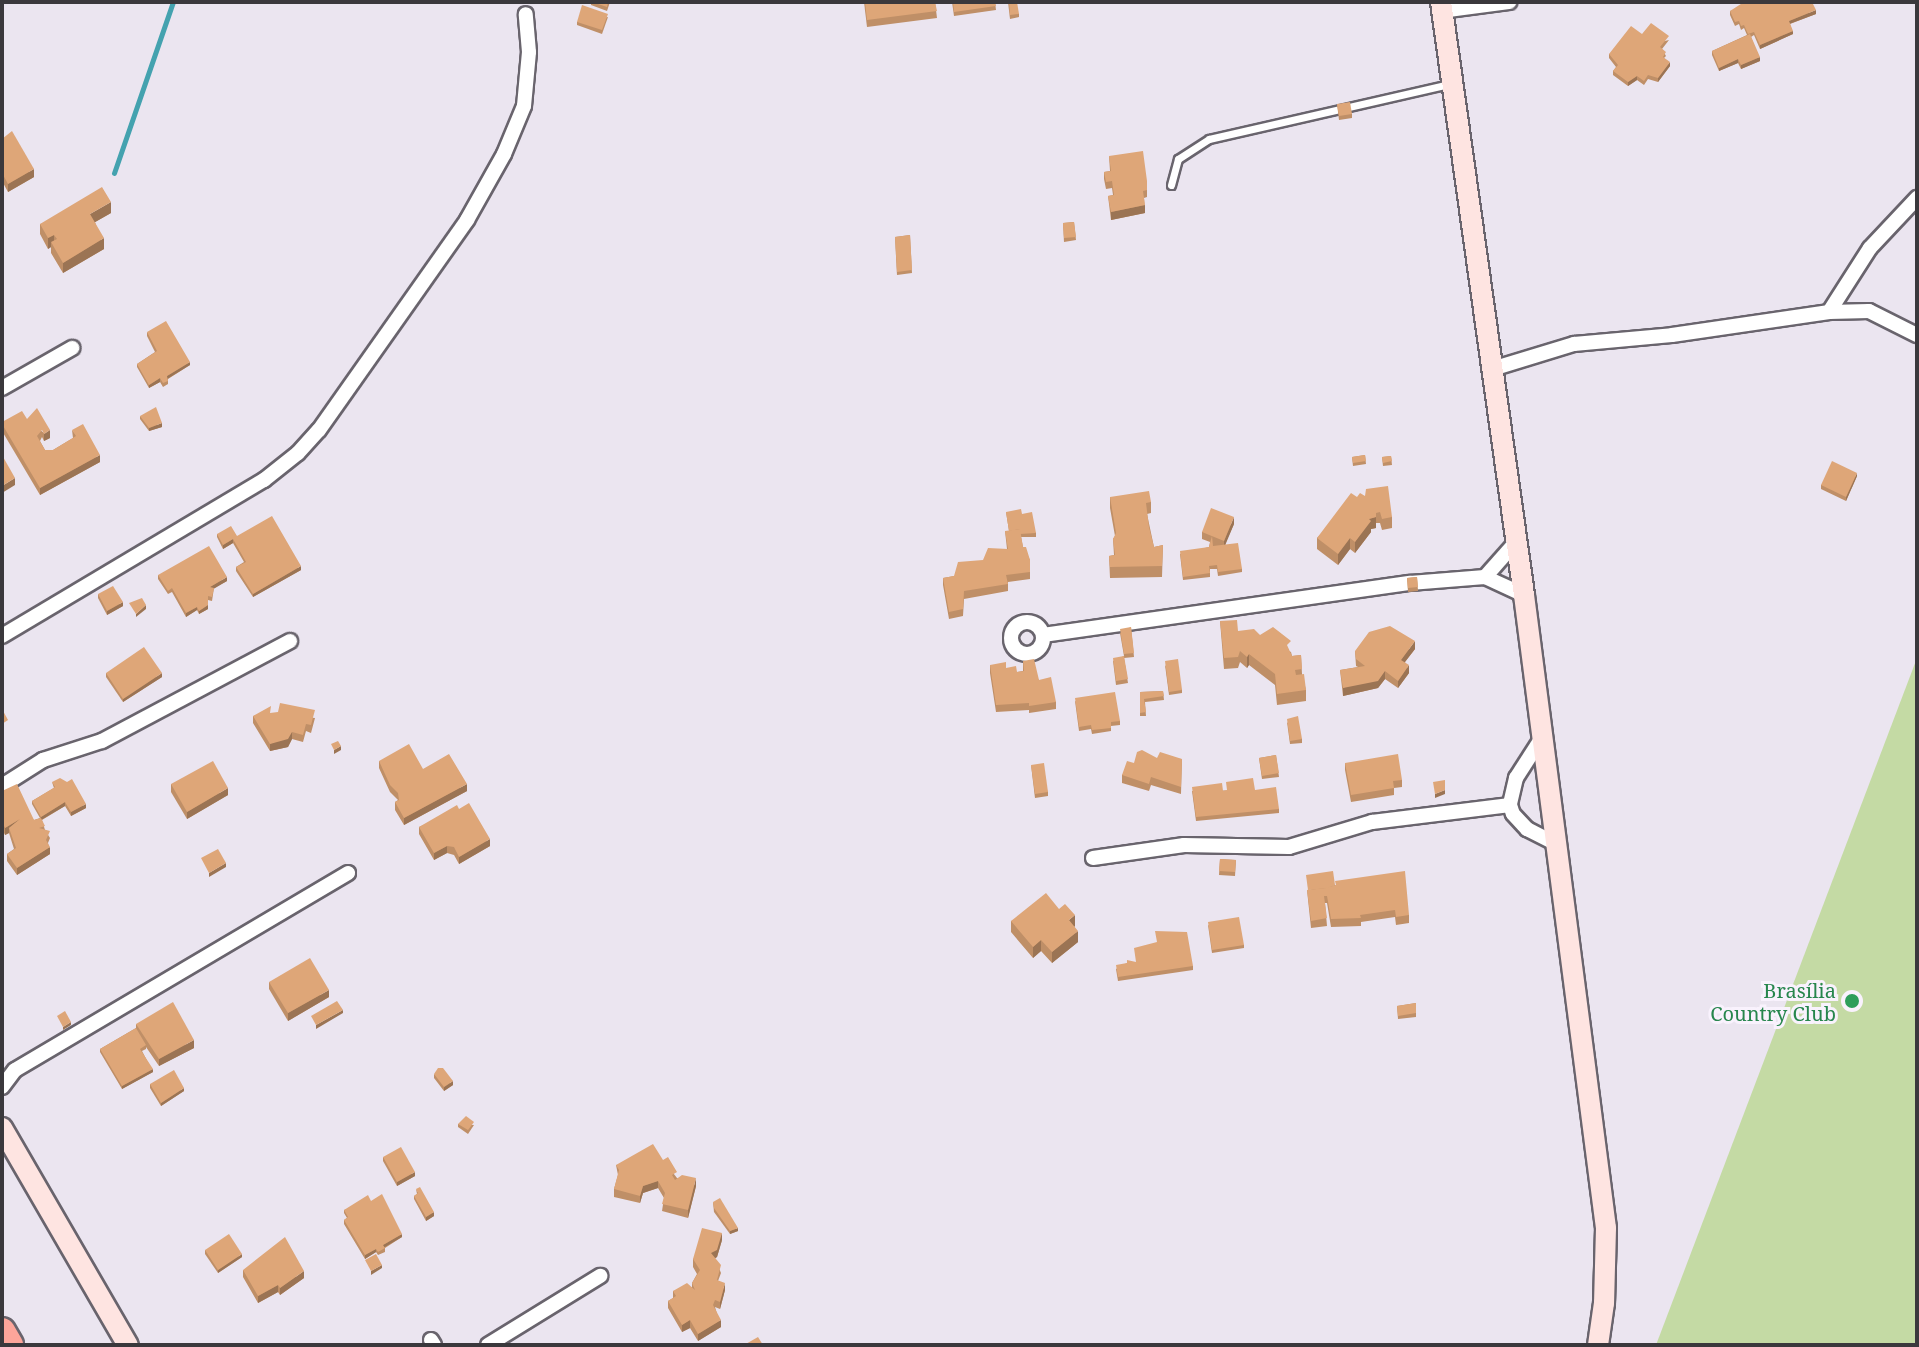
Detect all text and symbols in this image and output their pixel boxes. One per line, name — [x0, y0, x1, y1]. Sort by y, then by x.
place label: Brasília Country Club — [1710, 978, 1836, 1025]
marker: Brasília Country Club — [1843, 992, 1861, 1010]

